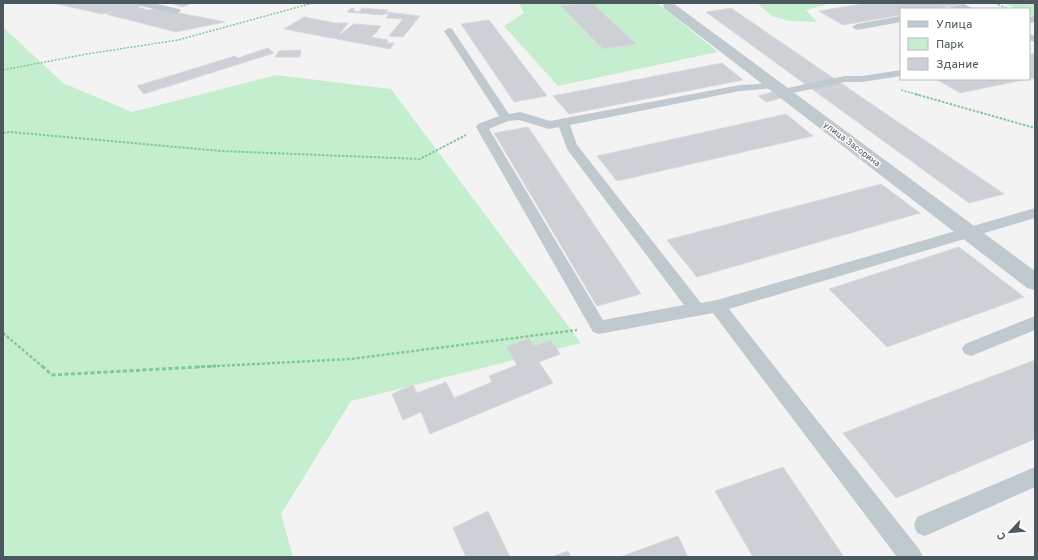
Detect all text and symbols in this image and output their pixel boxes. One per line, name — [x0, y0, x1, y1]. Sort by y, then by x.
legend — [900, 8, 1030, 80]
text: Улица — [936, 17, 972, 33]
text: Парк — [936, 37, 964, 53]
text: Здание — [936, 57, 979, 73]
street label: улица Засорина — [821, 119, 883, 170]
north arrow — [990, 512, 1030, 552]
text: С — [994, 530, 1010, 542]

